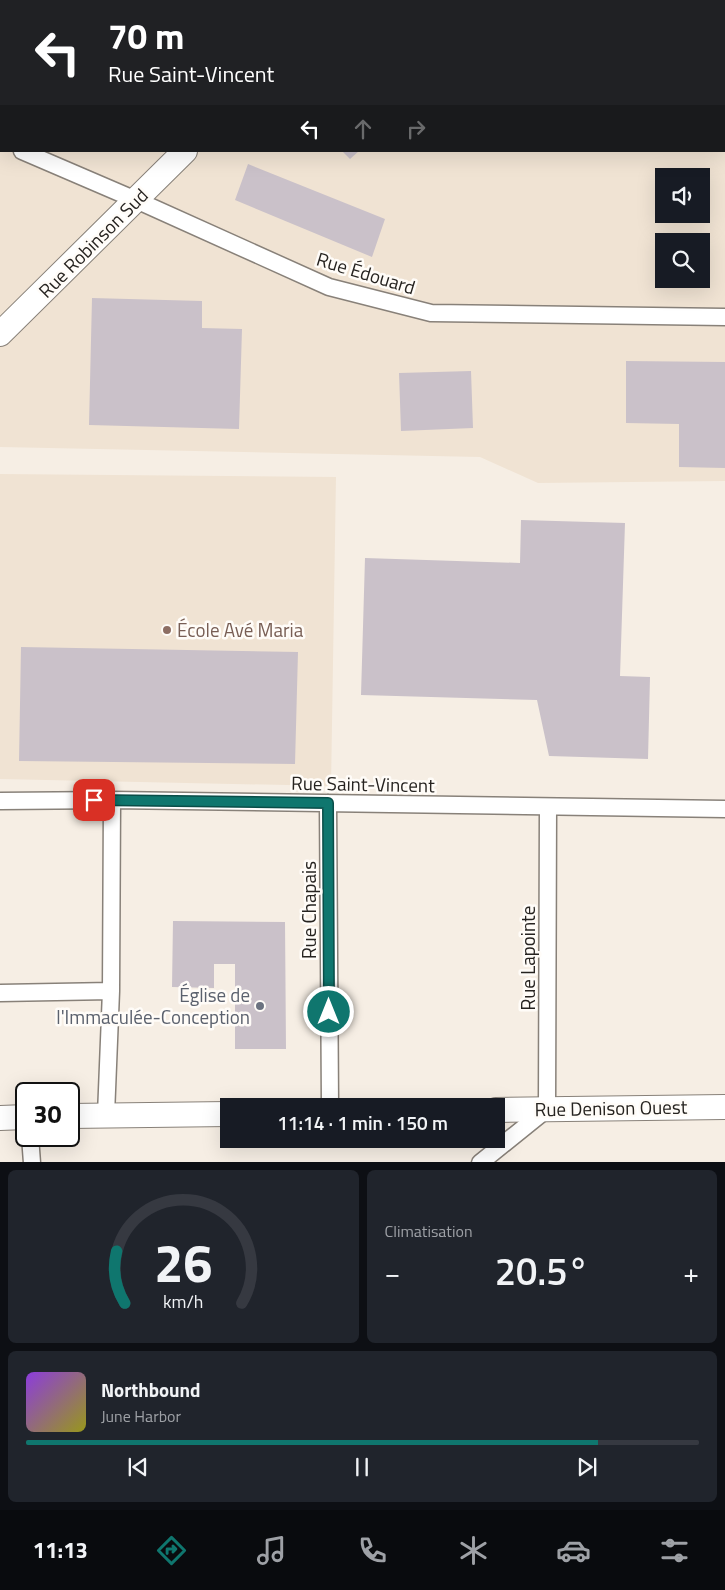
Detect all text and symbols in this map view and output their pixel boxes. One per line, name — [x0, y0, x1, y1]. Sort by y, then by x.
text: 70 m — [108, 9, 184, 63]
icon: left — [25, 20, 90, 85]
text: Rue Saint-Vincent — [108, 57, 274, 91]
icon: left — [296, 115, 324, 143]
icon: ahead — [349, 115, 377, 143]
icon: right — [402, 115, 430, 143]
map controls — [655, 168, 710, 288]
button: sound — [655, 168, 710, 223]
street label: Rue Robinson Sud — [31, 181, 154, 304]
button: search — [655, 233, 710, 288]
street label: Rue Édouard — [313, 244, 419, 301]
place label: École Avé Maria — [177, 615, 304, 644]
marker: École Avé Maria — [161, 624, 173, 636]
street label: Rue Saint-Vincent — [291, 768, 435, 799]
pin — [73, 779, 115, 821]
icon: arrive — [80, 786, 108, 814]
street label: Rue Chapais — [294, 861, 323, 959]
street label: Rue Lapointe — [513, 906, 542, 1010]
place label: Église de l'Immaculée-Conception — [56, 980, 250, 1031]
position arrow — [302, 985, 354, 1037]
marker: Église de l'Immaculée-Conception — [254, 1000, 266, 1012]
speed limit sign: 30 — [15, 1082, 80, 1147]
street label: Rue Denison Ouest — [534, 1092, 688, 1123]
text: 11:14 · 1 min · 150 m — [277, 1108, 448, 1137]
text: Climatisation — [385, 1219, 473, 1243]
text: 26 — [154, 1223, 212, 1302]
text: 20.5° — [495, 1242, 589, 1300]
text: − — [385, 1251, 400, 1294]
text: + — [683, 1251, 699, 1294]
text: km/h — [163, 1288, 203, 1315]
text: Northbound — [101, 1375, 201, 1404]
text: June Harbor — [101, 1404, 181, 1428]
icon: previous — [124, 1453, 152, 1481]
icon: pause — [348, 1453, 376, 1481]
icon: next — [573, 1453, 601, 1481]
text: 11:13 — [33, 1533, 88, 1567]
icon: directions — [154, 1533, 189, 1568]
icon: music — [254, 1533, 289, 1568]
icon: phone — [355, 1533, 390, 1568]
icon: climate — [456, 1533, 491, 1568]
icon: car — [556, 1533, 591, 1568]
icon: filters — [657, 1533, 692, 1568]

